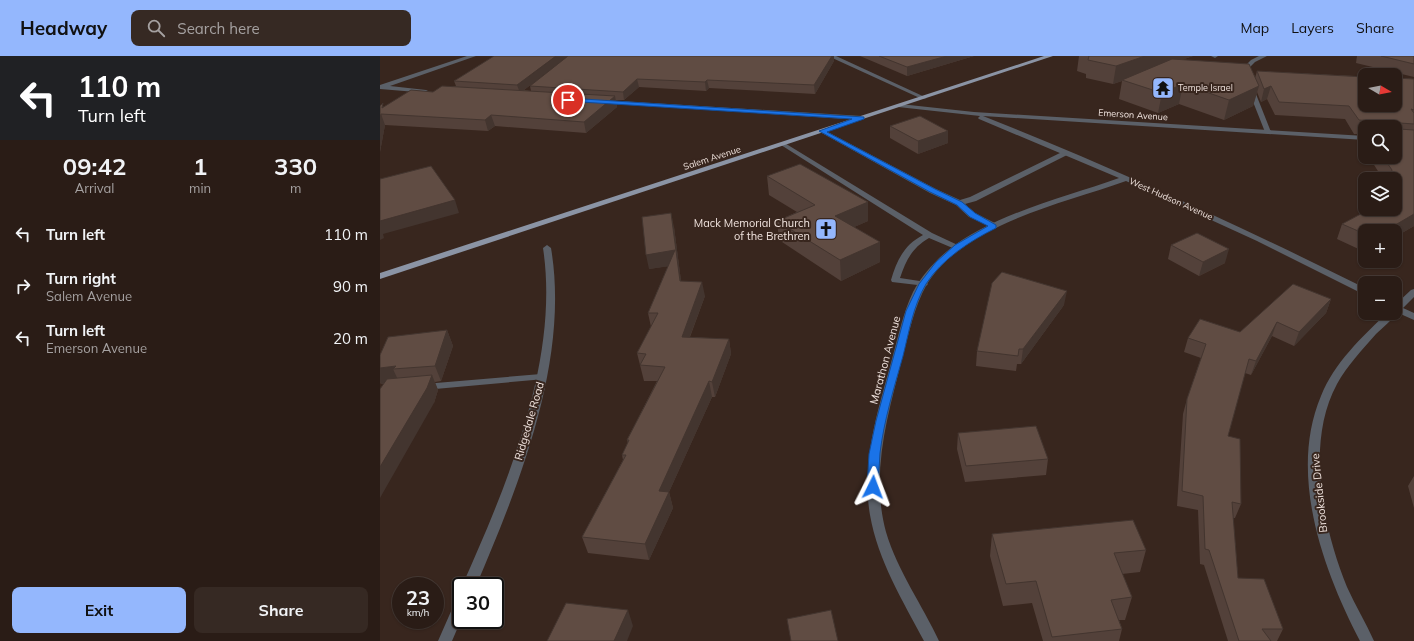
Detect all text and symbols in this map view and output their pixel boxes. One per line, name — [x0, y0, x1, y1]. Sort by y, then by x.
search box — [131, 10, 411, 46]
text: Headway — [20, 16, 107, 40]
icon: search — [145, 17, 167, 39]
text: Search here — [177, 19, 260, 38]
text: Map — [1240, 19, 1269, 37]
text: Layers — [1291, 19, 1334, 37]
text: Share — [1356, 19, 1394, 37]
north arrow — [1358, 68, 1402, 112]
map controls — [1358, 68, 1402, 320]
text: 110 m — [78, 69, 161, 104]
icon: left — [12, 72, 64, 124]
temple icon: Temple Israel — [1150, 75, 1176, 101]
place label: Temple Israel — [1178, 82, 1233, 93]
pin — [551, 83, 585, 117]
icon: arrive — [557, 89, 579, 111]
text: Turn left — [78, 104, 146, 127]
street label: Emerson Avenue — [1098, 107, 1168, 122]
button: search — [1358, 120, 1402, 164]
street label: Salem Avenue — [682, 143, 742, 172]
text: 09:42 — [63, 151, 126, 181]
text: 1 — [193, 151, 207, 181]
text: 330 — [274, 151, 317, 181]
button: layers — [1358, 172, 1402, 216]
street label: West Hudson Avenue — [1128, 175, 1215, 222]
text: Arrival — [75, 180, 114, 196]
text: min — [189, 180, 211, 196]
text: m — [290, 180, 301, 196]
place label: Mack Memorial Church of the Brethren — [694, 216, 810, 243]
church icon: Mack Memorial Church of the Brethren — [813, 216, 839, 242]
icon: left — [12, 223, 34, 245]
button: + — [1358, 224, 1402, 268]
text: Turn left — [46, 225, 105, 244]
text: 110 m — [324, 225, 368, 244]
text: Turn right — [46, 269, 116, 288]
icon: right — [12, 275, 34, 297]
button: − — [1358, 276, 1402, 320]
text: 90 m — [333, 277, 368, 296]
text: Salem Avenue — [46, 288, 132, 304]
street label: Marathon Avenue — [866, 314, 904, 406]
text: Turn left — [46, 321, 105, 340]
icon: left — [12, 327, 34, 349]
text: 20 m — [333, 329, 368, 348]
text: Emerson Avenue — [46, 340, 147, 356]
street label: Ridgedale Road — [511, 380, 547, 462]
street label: Brookside Drive — [1308, 453, 1330, 533]
position arrow — [852, 466, 894, 508]
speed limit sign: 30 — [452, 577, 504, 629]
text: 23 — [406, 585, 430, 610]
button: Exit — [12, 587, 186, 633]
button: Share — [194, 587, 368, 633]
text: km/h — [407, 606, 429, 619]

